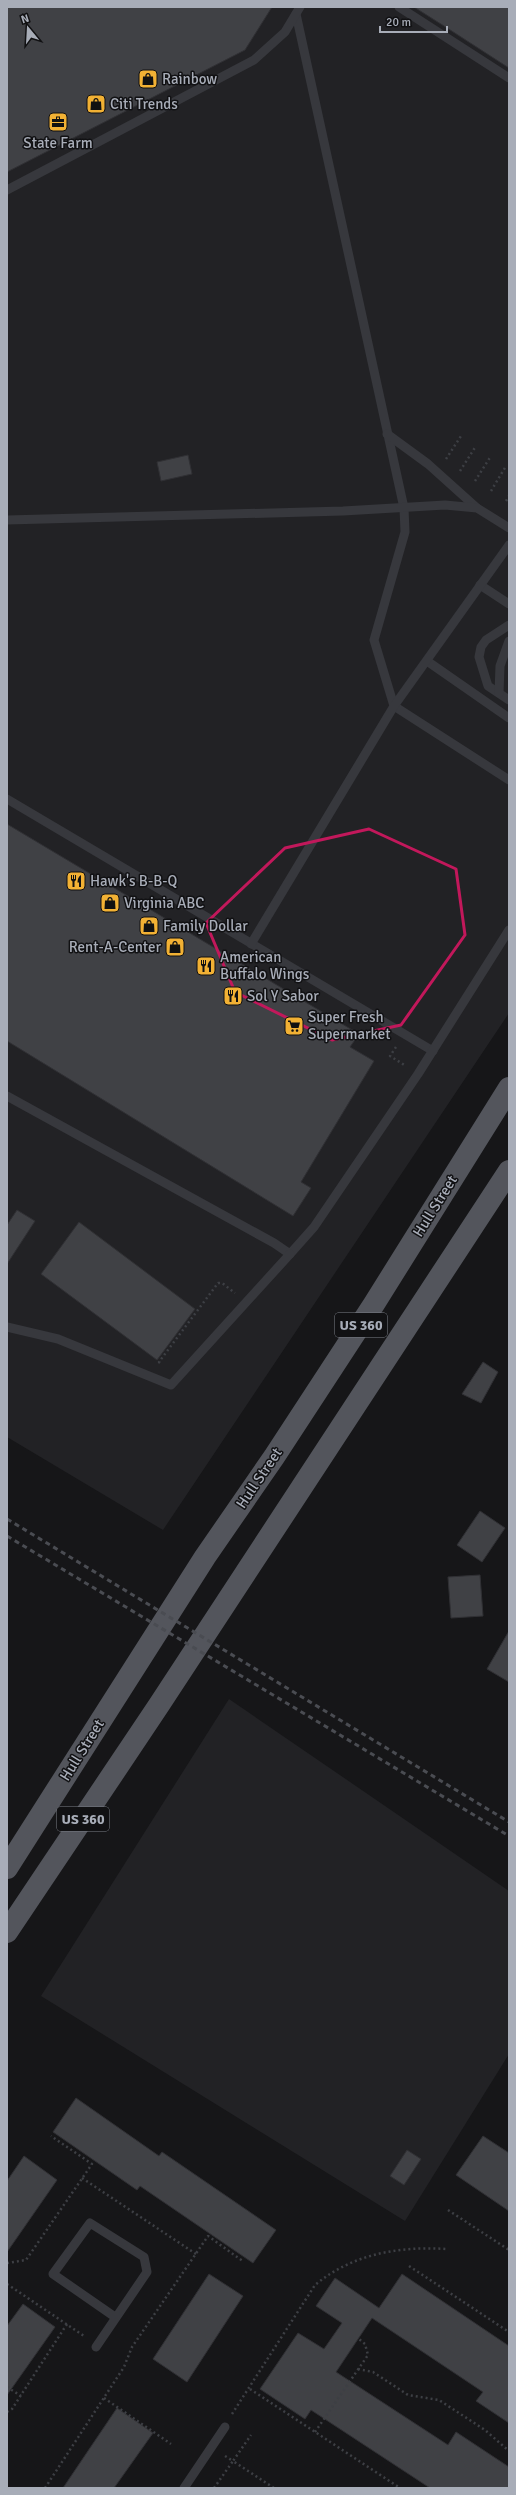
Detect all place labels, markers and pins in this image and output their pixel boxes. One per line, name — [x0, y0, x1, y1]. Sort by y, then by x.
shop icon: Rainbow — [137, 68, 159, 90]
place label: Rainbow — [162, 70, 217, 88]
shop icon: Citi Trends — [85, 93, 107, 115]
place label: Citi Trends — [110, 95, 178, 113]
office icon: State Farm — [47, 111, 69, 133]
place label: State Farm — [23, 134, 93, 152]
restaurant icon: Hawk's B-B-Q — [65, 870, 87, 892]
place label: Hawk's B-B-Q — [90, 872, 178, 890]
shop icon: Virginia ABC — [99, 892, 121, 914]
place label: Virginia ABC — [124, 894, 204, 912]
shop icon: Family Dollar — [138, 915, 160, 937]
place label: Family Dollar — [163, 917, 248, 935]
shop icon: Rent-A-Center — [164, 936, 186, 958]
place label: Rent-A-Center — [69, 938, 161, 956]
place label: American Buffalo Wings — [220, 948, 310, 983]
restaurant icon: American Buffalo Wings — [195, 955, 217, 977]
restaurant icon: Sol Y Sabor — [222, 985, 244, 1007]
place label: Sol Y Sabor — [247, 987, 319, 1005]
place label: Super Fresh Supermarket — [308, 1008, 391, 1043]
supermarket icon: Super Fresh Supermarket — [283, 1015, 305, 1037]

